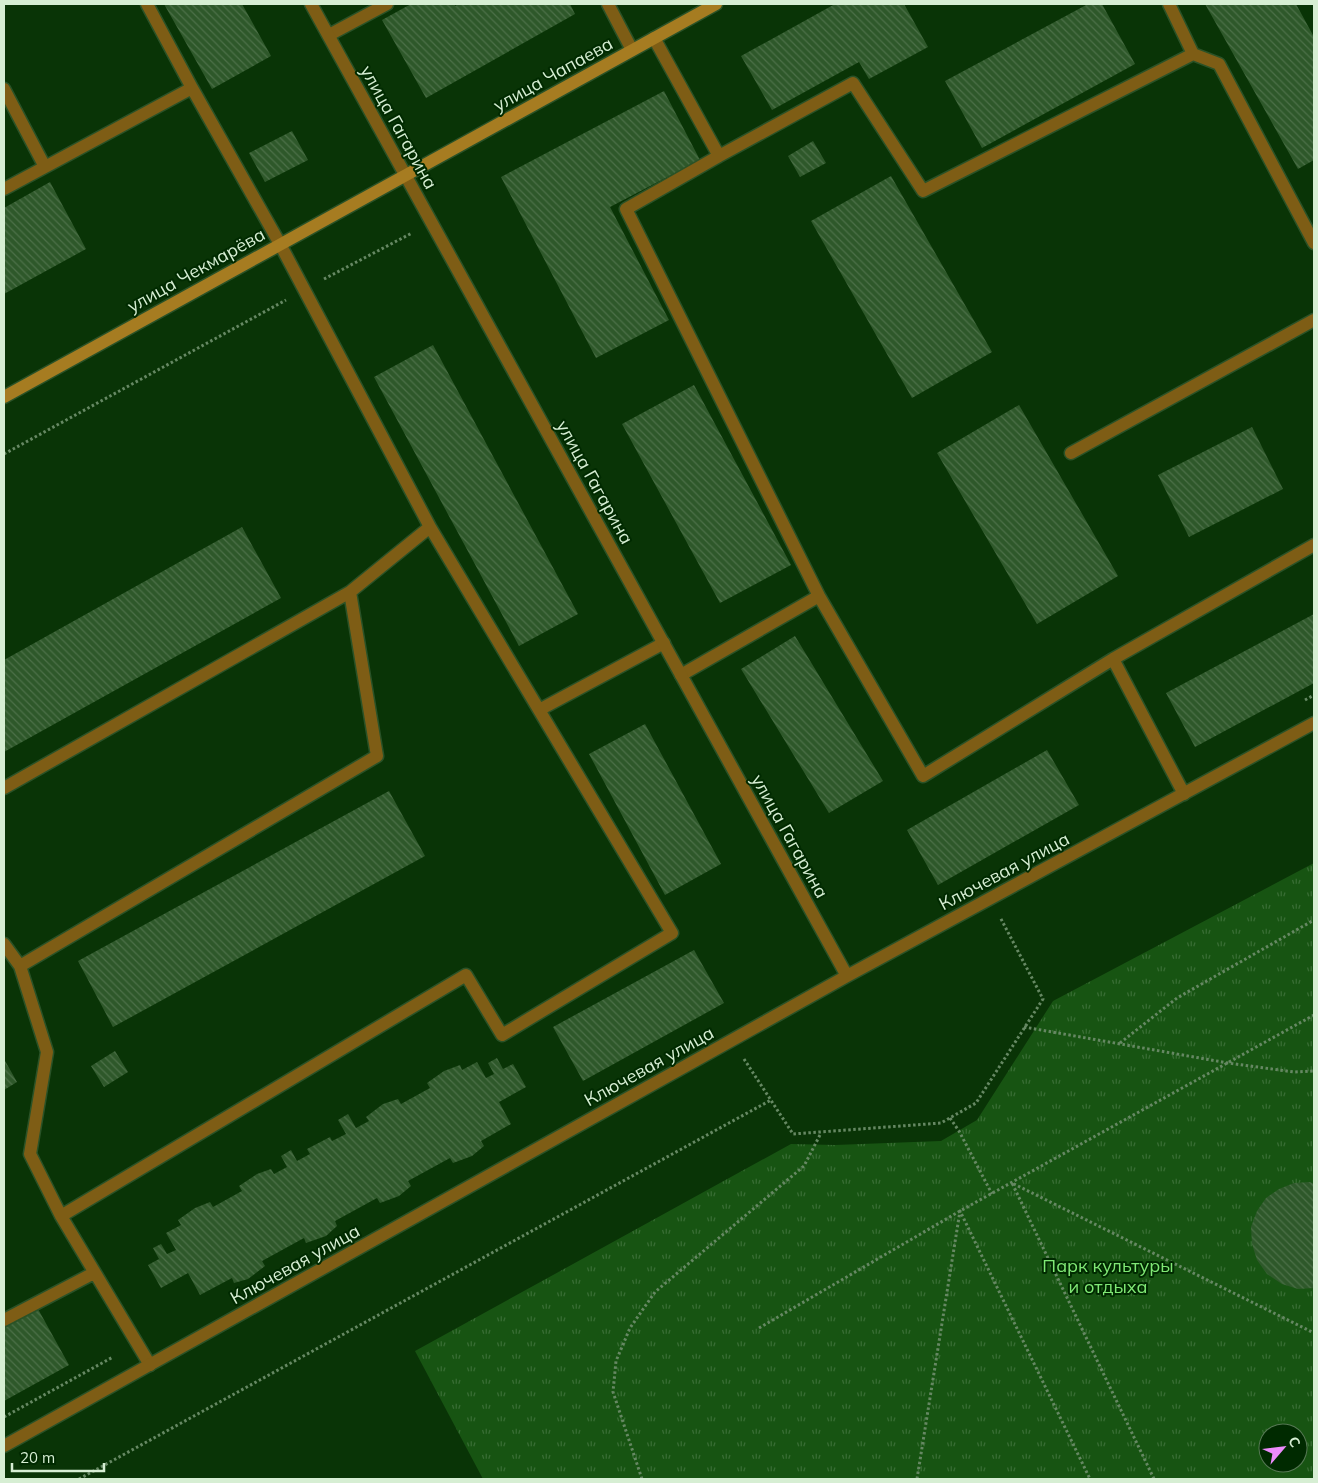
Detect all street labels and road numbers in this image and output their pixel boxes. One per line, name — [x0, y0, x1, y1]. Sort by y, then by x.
street label: улица Чапаева — [489, 32, 617, 116]
street label: улица Гагарина — [355, 61, 443, 193]
street label: улица Чекмарёва — [123, 223, 269, 317]
street label: улица Гагарина — [551, 416, 639, 548]
street label: улица Гагарина — [746, 770, 834, 902]
street label: Ключевая улица — [935, 827, 1073, 915]
street label: Ключевая улица — [580, 1021, 718, 1111]
street label: Ключевая улица — [226, 1219, 364, 1309]

